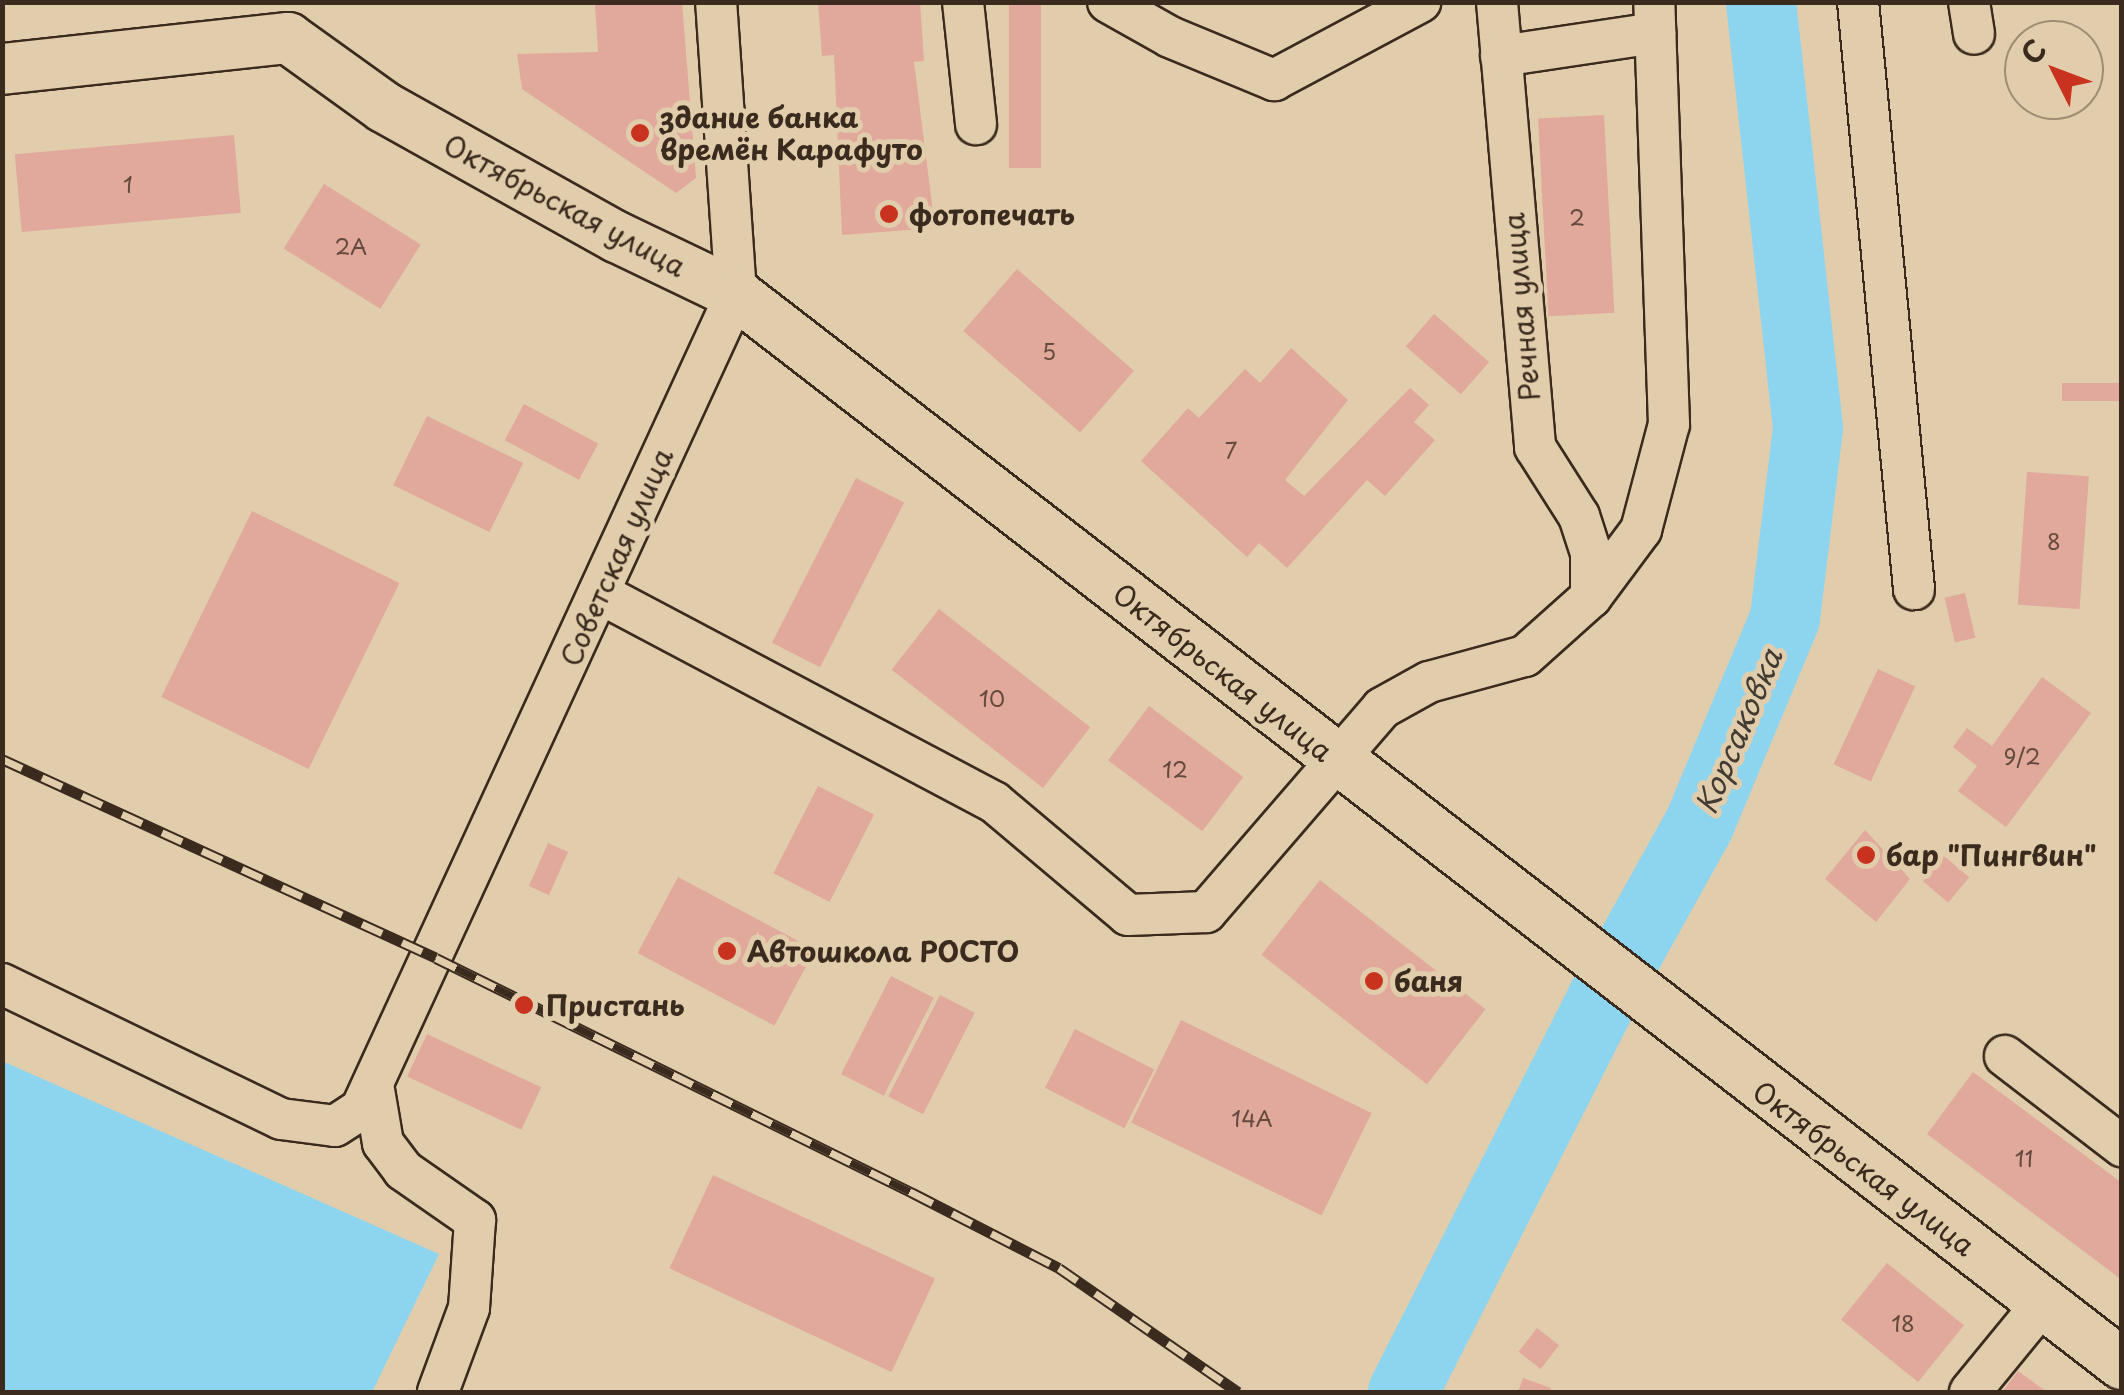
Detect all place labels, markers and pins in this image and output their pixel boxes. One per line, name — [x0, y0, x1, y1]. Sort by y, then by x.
place label: здание банка времён Карафуто — [660, 100, 924, 166]
marker: здание банка времён Карафуто — [629, 122, 651, 144]
place label: фотопечать — [909, 197, 1075, 231]
marker: фотопечать — [878, 203, 900, 225]
place label: бар "Пингвин" — [1886, 838, 2098, 872]
marker: бар "Пингвин" — [1855, 844, 1877, 866]
place label: Автошкола РОСТО — [747, 934, 1020, 968]
marker: Автошкола РОСТО — [716, 940, 738, 962]
place label: баня — [1394, 964, 1463, 998]
marker: баня — [1363, 970, 1385, 992]
place label: Пристань — [546, 988, 685, 1022]
marker: Пристань — [511, 992, 537, 1018]

